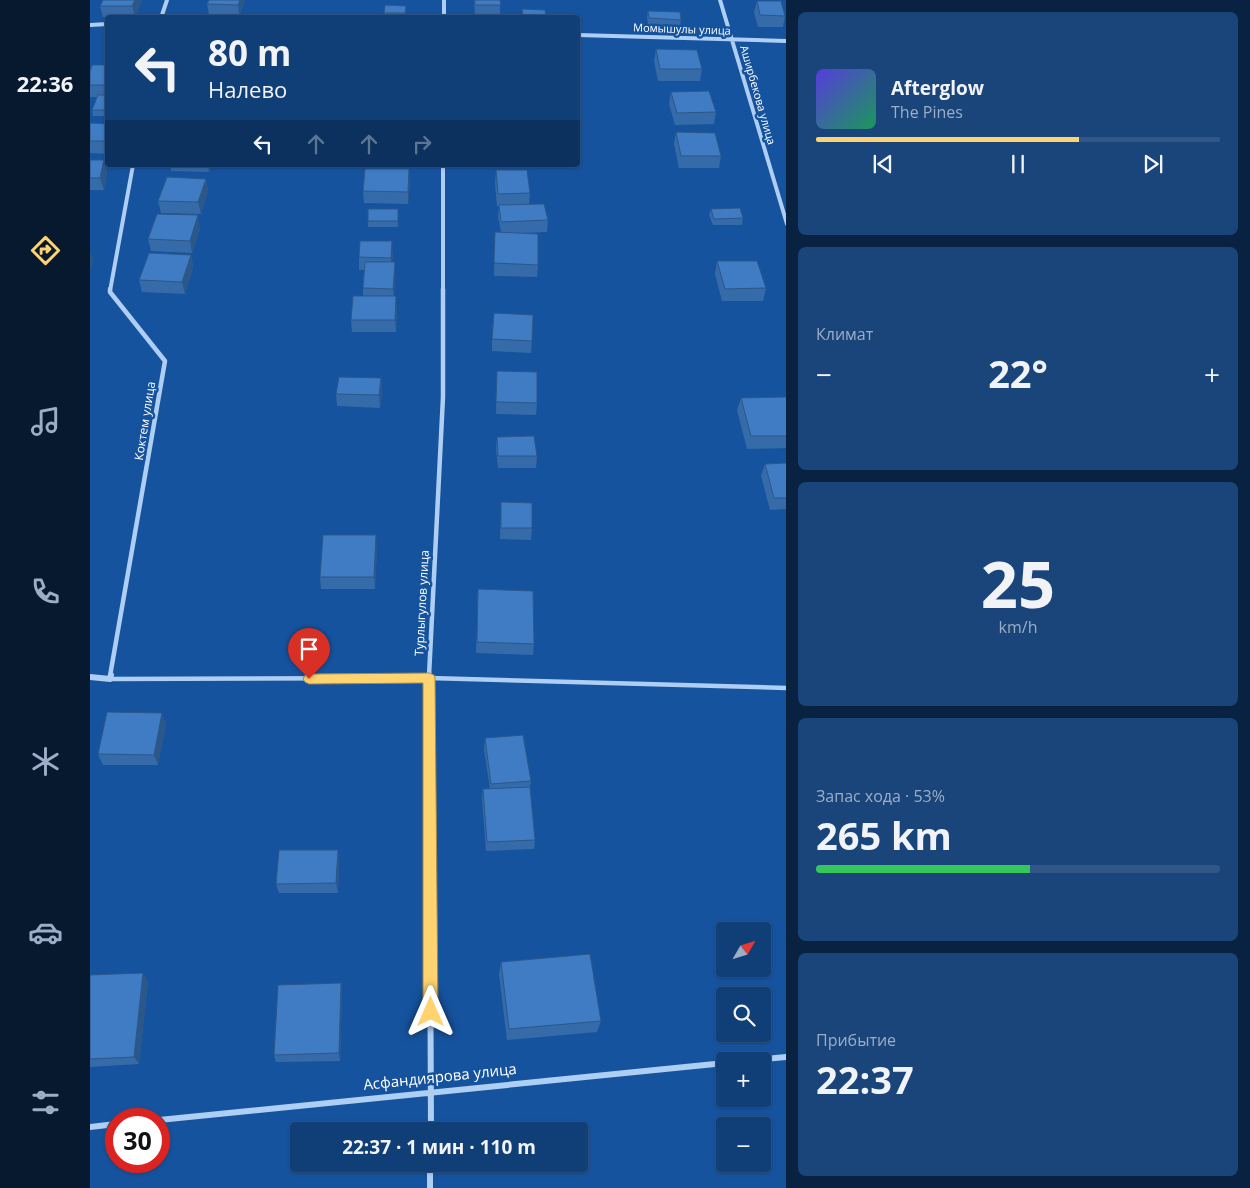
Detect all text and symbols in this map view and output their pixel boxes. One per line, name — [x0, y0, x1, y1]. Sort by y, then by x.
street label: Момышулы улица — [633, 19, 731, 38]
text: 80 m — [208, 29, 291, 76]
icon: left — [125, 35, 190, 100]
street label: Аширбекова улица — [737, 43, 780, 146]
text: 22:36 — [17, 68, 73, 98]
text: Налево — [208, 74, 287, 104]
text: Afterglow — [891, 75, 984, 101]
text: The Pines — [891, 101, 963, 123]
icon: left — [249, 130, 277, 158]
icon: ahead — [302, 130, 330, 158]
icon: ahead — [355, 130, 383, 158]
icon: right — [408, 130, 436, 158]
icon: previous — [869, 150, 897, 178]
icon: pause — [1004, 150, 1032, 178]
icon: next — [1139, 150, 1167, 178]
icon: directions — [28, 233, 63, 268]
text: Климат — [816, 323, 873, 345]
text: 22° — [988, 347, 1048, 399]
text: − — [816, 355, 832, 393]
text: + — [1204, 355, 1220, 393]
street label: Коктем улица — [130, 380, 159, 462]
icon: music — [28, 404, 63, 439]
text: 25 — [981, 539, 1055, 627]
street label: Турлыгулов улица — [410, 550, 433, 656]
icon: phone — [28, 574, 63, 609]
text: km/h — [999, 616, 1037, 638]
pin — [288, 628, 330, 679]
icon: arrive — [295, 635, 323, 663]
icon: climate — [28, 744, 63, 779]
text: Запас хода · 53% — [816, 785, 945, 807]
text: 265 km — [816, 809, 952, 861]
icon: car — [28, 915, 63, 950]
north arrow — [716, 922, 771, 978]
map controls — [716, 922, 771, 1172]
position arrow — [404, 985, 456, 1037]
button: search — [716, 987, 771, 1042]
text: Прибытие — [816, 1029, 896, 1051]
button: + — [716, 1052, 771, 1107]
text: 22:37 — [816, 1053, 914, 1105]
street label: Асфандиярова улица — [362, 1058, 518, 1094]
icon: filters — [28, 1085, 63, 1120]
speed limit sign: 30 — [105, 1108, 170, 1173]
button: − — [716, 1117, 771, 1172]
text: 22:37 · 1 мин · 110 m — [342, 1134, 536, 1160]

